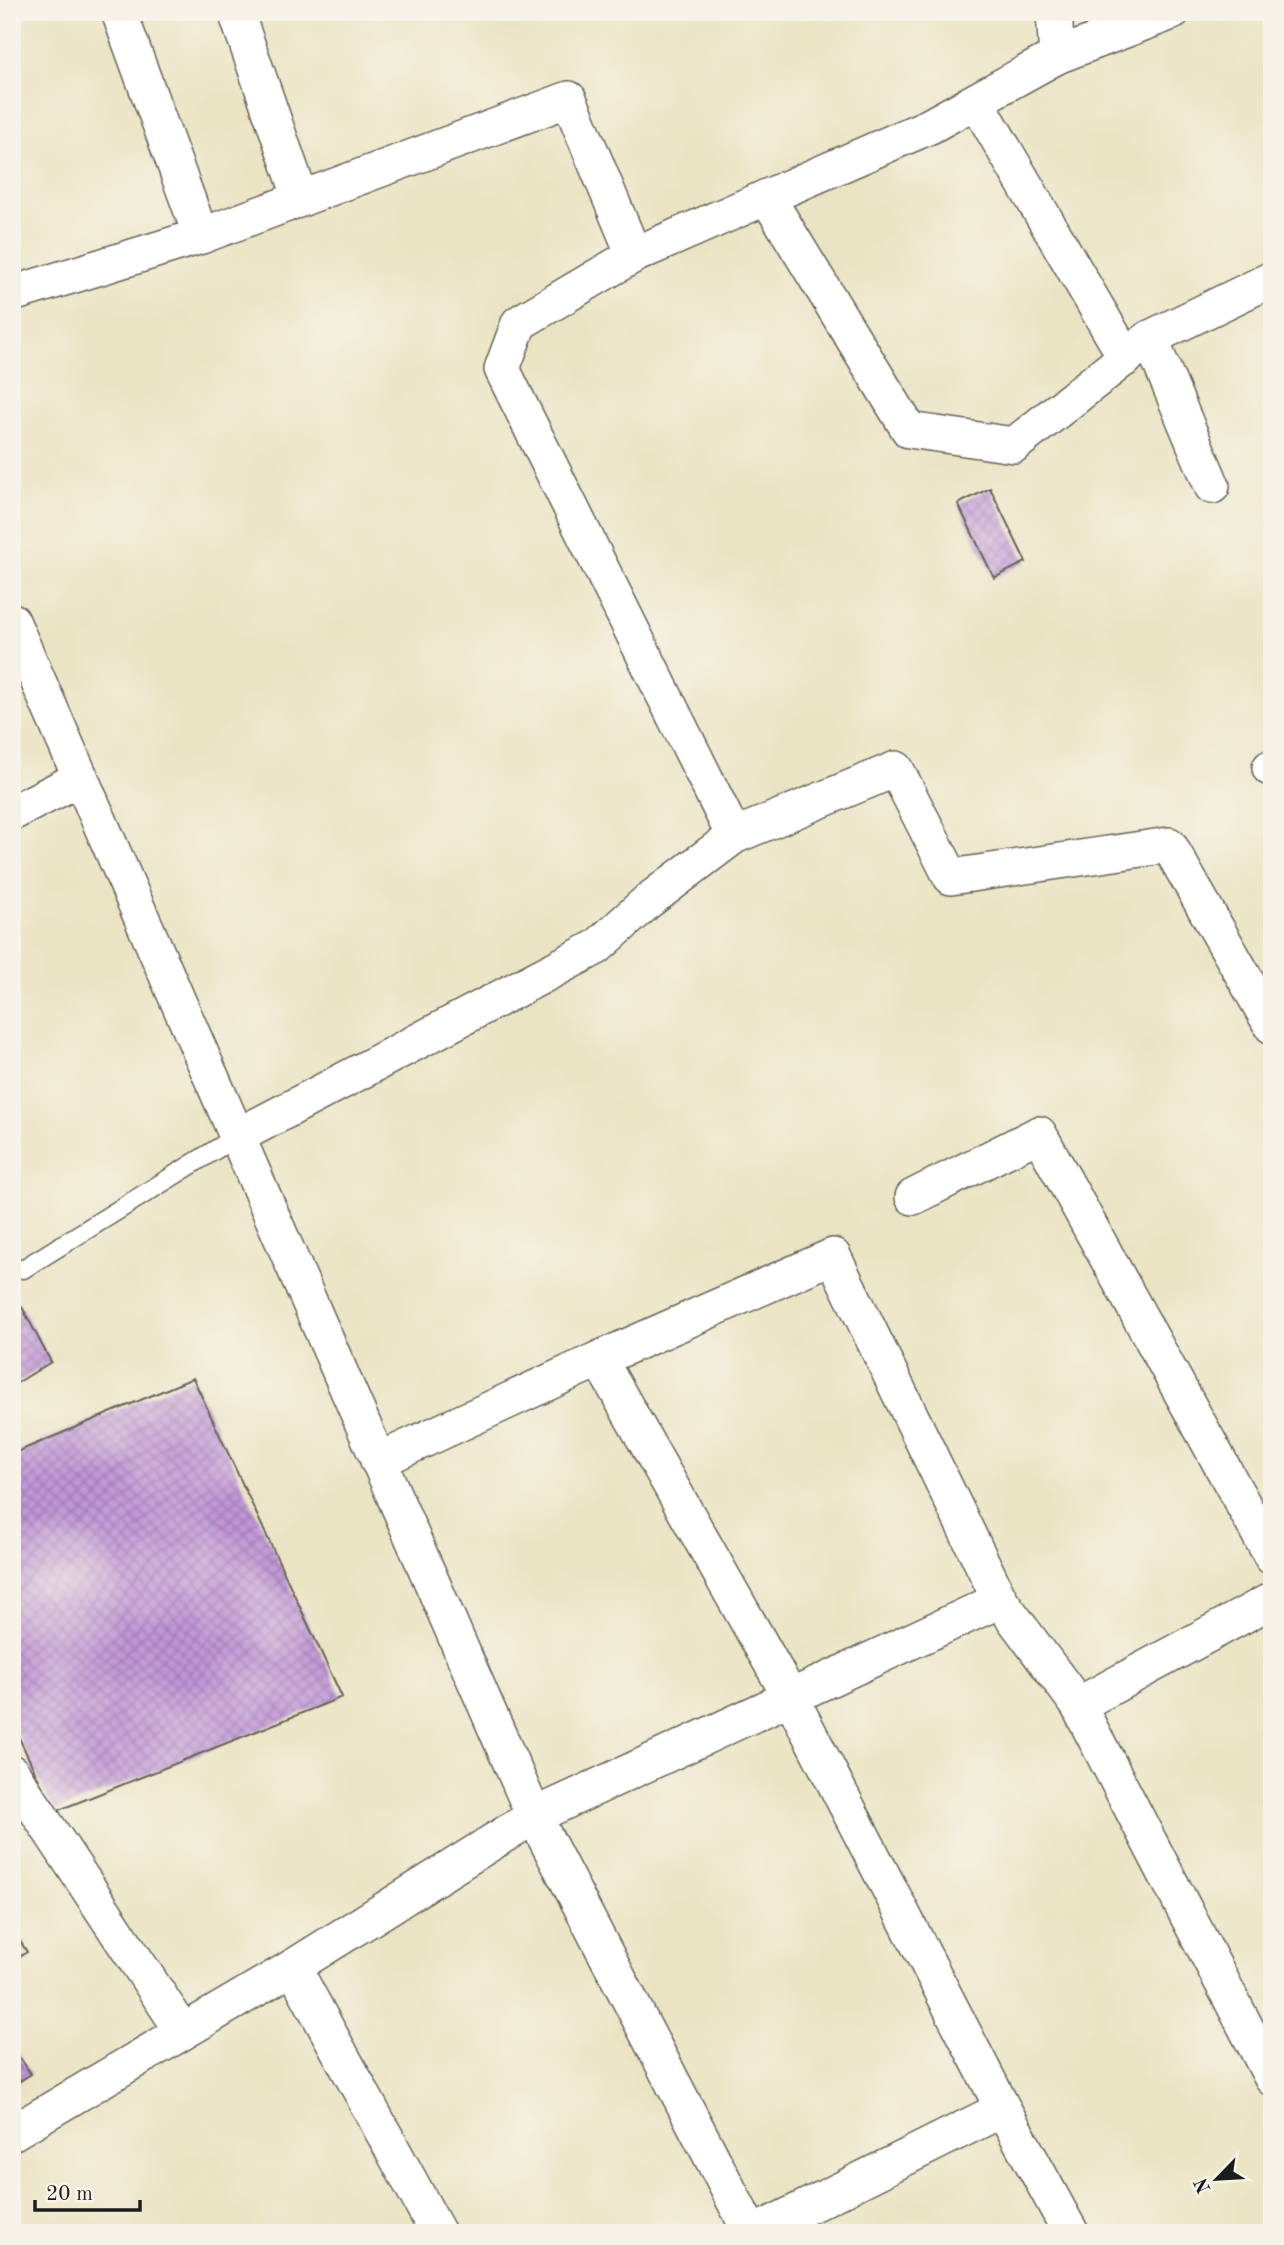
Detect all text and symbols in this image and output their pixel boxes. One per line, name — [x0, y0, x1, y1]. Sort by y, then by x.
north arrow — [1182, 2144, 1252, 2214]
scale bar — [35, 2168, 140, 2212]
text: N — [1192, 2174, 1216, 2196]
text: 20 m — [46, 2184, 93, 2205]

